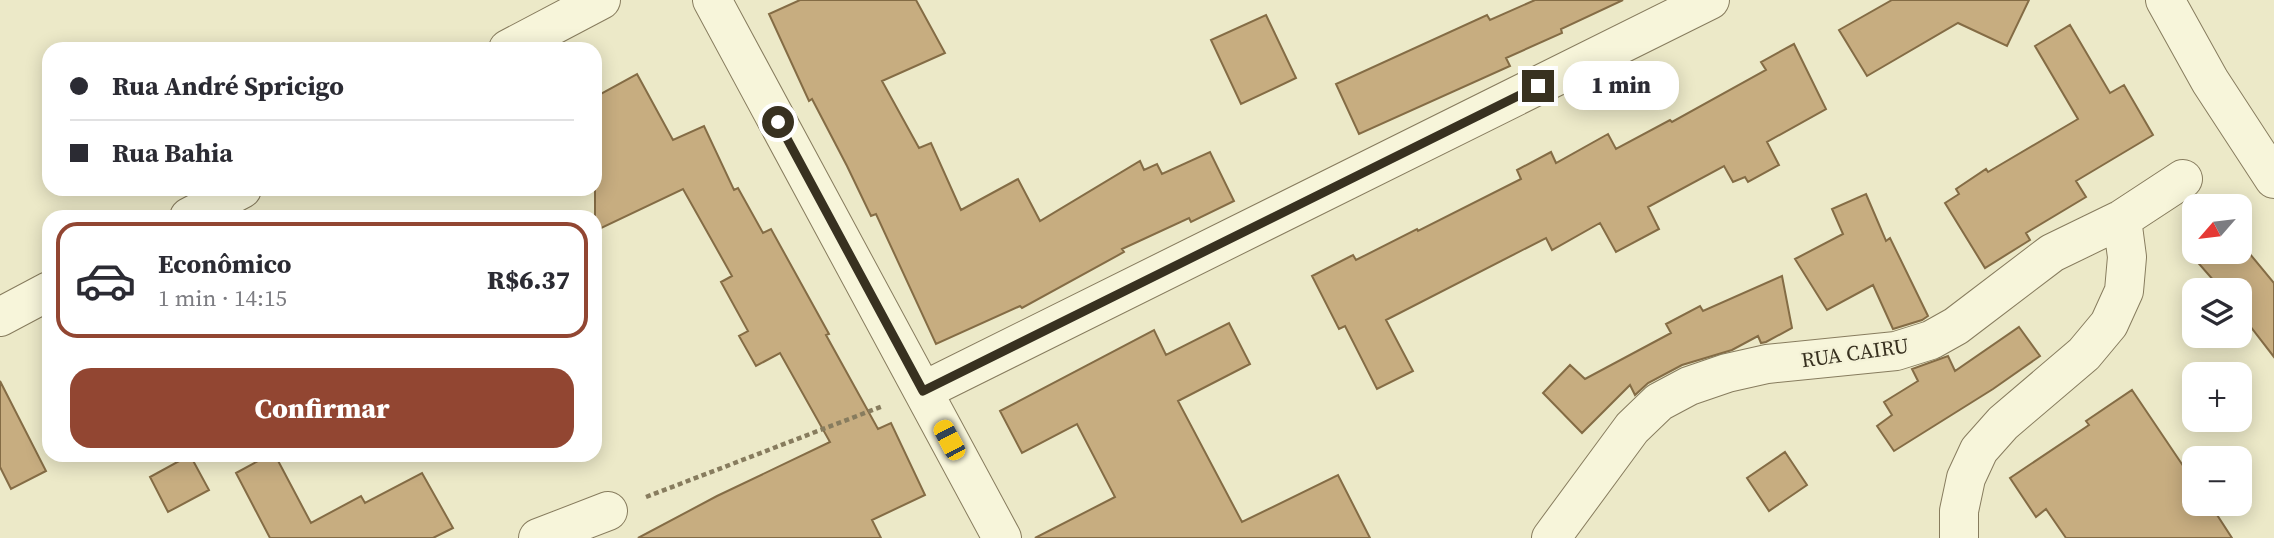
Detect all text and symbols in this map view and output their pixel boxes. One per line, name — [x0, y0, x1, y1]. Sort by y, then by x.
callout: 1 min — [1562, 62, 1678, 110]
text: Rua André Spricigo — [112, 68, 344, 104]
text: 1 min — [1591, 69, 1651, 101]
route end — [1522, 70, 1554, 102]
route start — [762, 106, 794, 138]
text: Rua Bahia — [112, 135, 233, 171]
north arrow — [2182, 194, 2252, 264]
map controls — [2182, 194, 2252, 516]
text: Econômico — [158, 246, 291, 282]
icon: car — [74, 249, 137, 312]
text: R$6.37 — [487, 262, 570, 298]
button: layers — [2182, 278, 2252, 348]
text: 1 min · 14:15 — [158, 282, 287, 314]
street label: RUA CAIRU — [1799, 331, 1911, 374]
button: + — [2182, 362, 2252, 432]
button: Confirmar — [70, 368, 574, 448]
car — [930, 417, 969, 463]
button: − — [2182, 446, 2252, 516]

